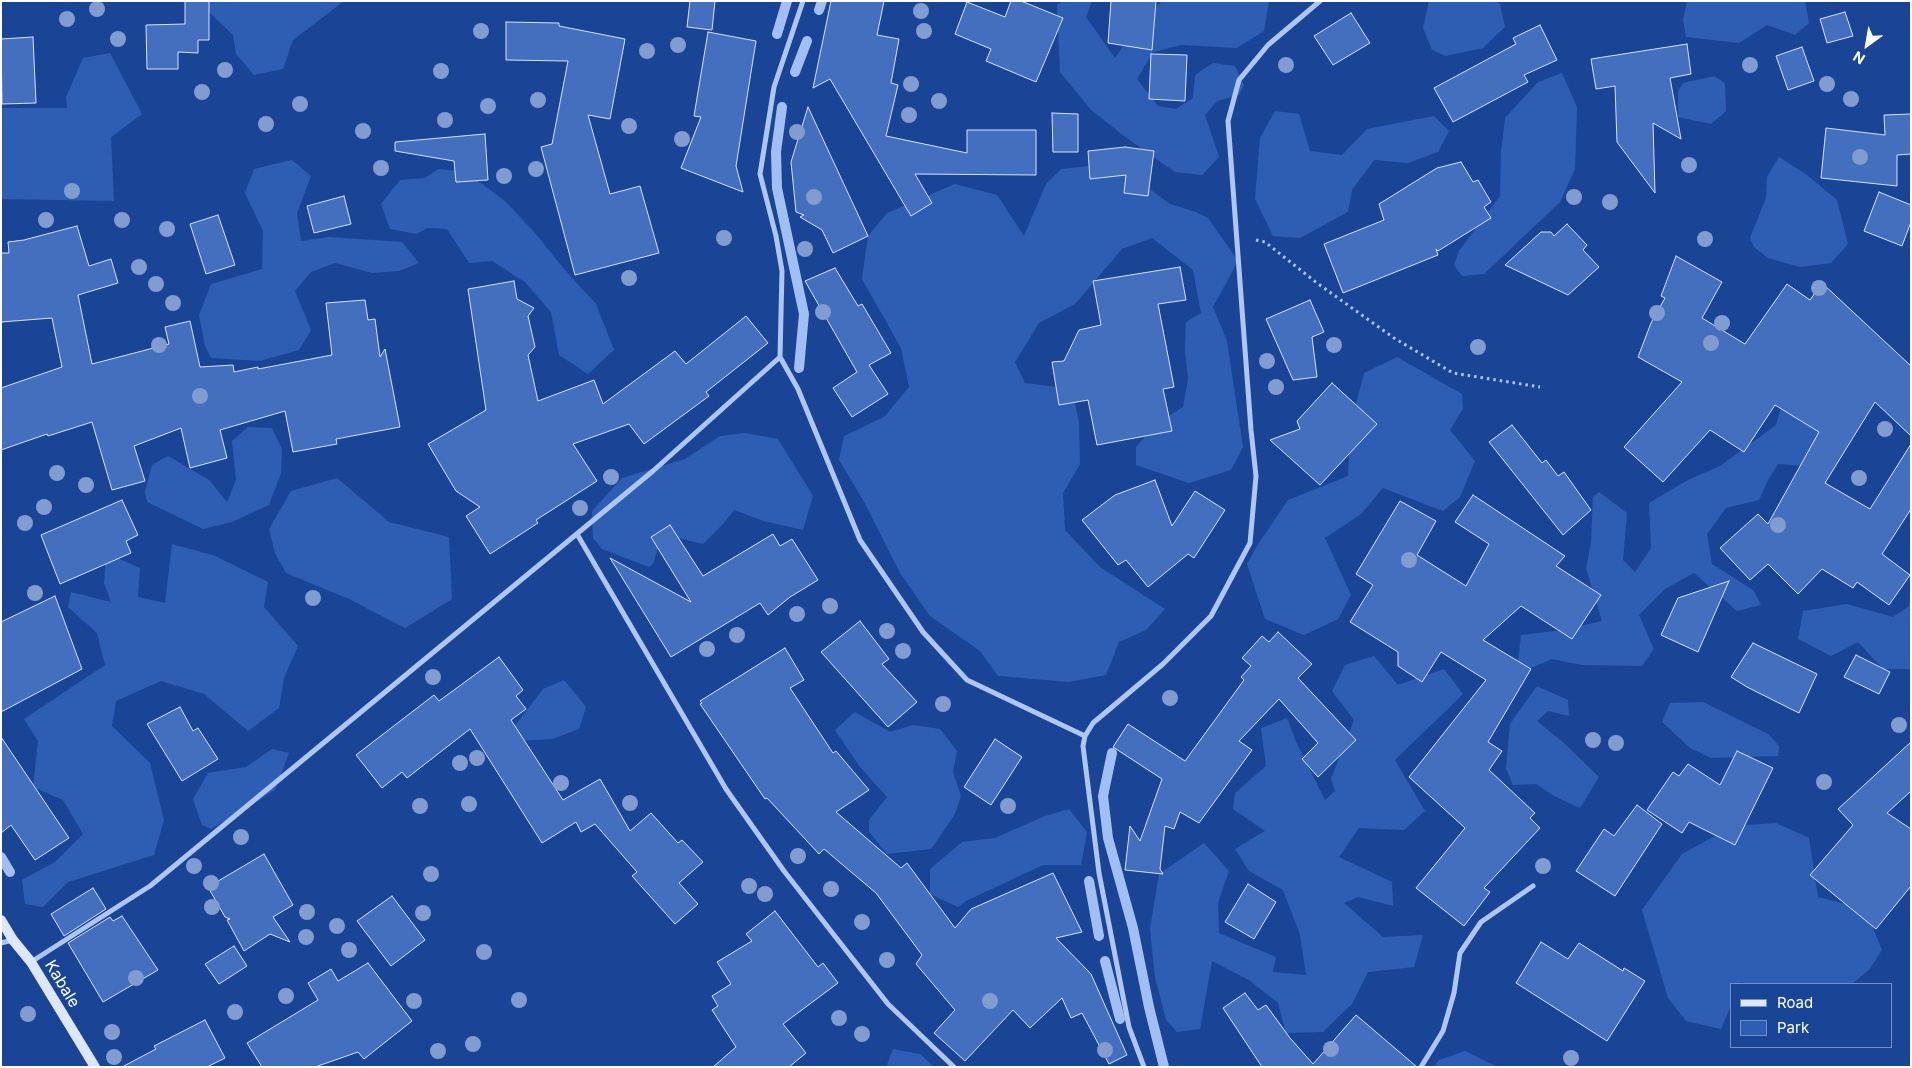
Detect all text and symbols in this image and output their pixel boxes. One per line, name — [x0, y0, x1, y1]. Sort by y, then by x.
north arrow — [1842, 20, 1892, 70]
text: N — [1850, 48, 1868, 68]
street label: Kabale — [40, 957, 84, 1011]
legend — [1730, 983, 1892, 1048]
text: Road — [1777, 993, 1813, 1012]
text: Park — [1777, 1018, 1809, 1037]

